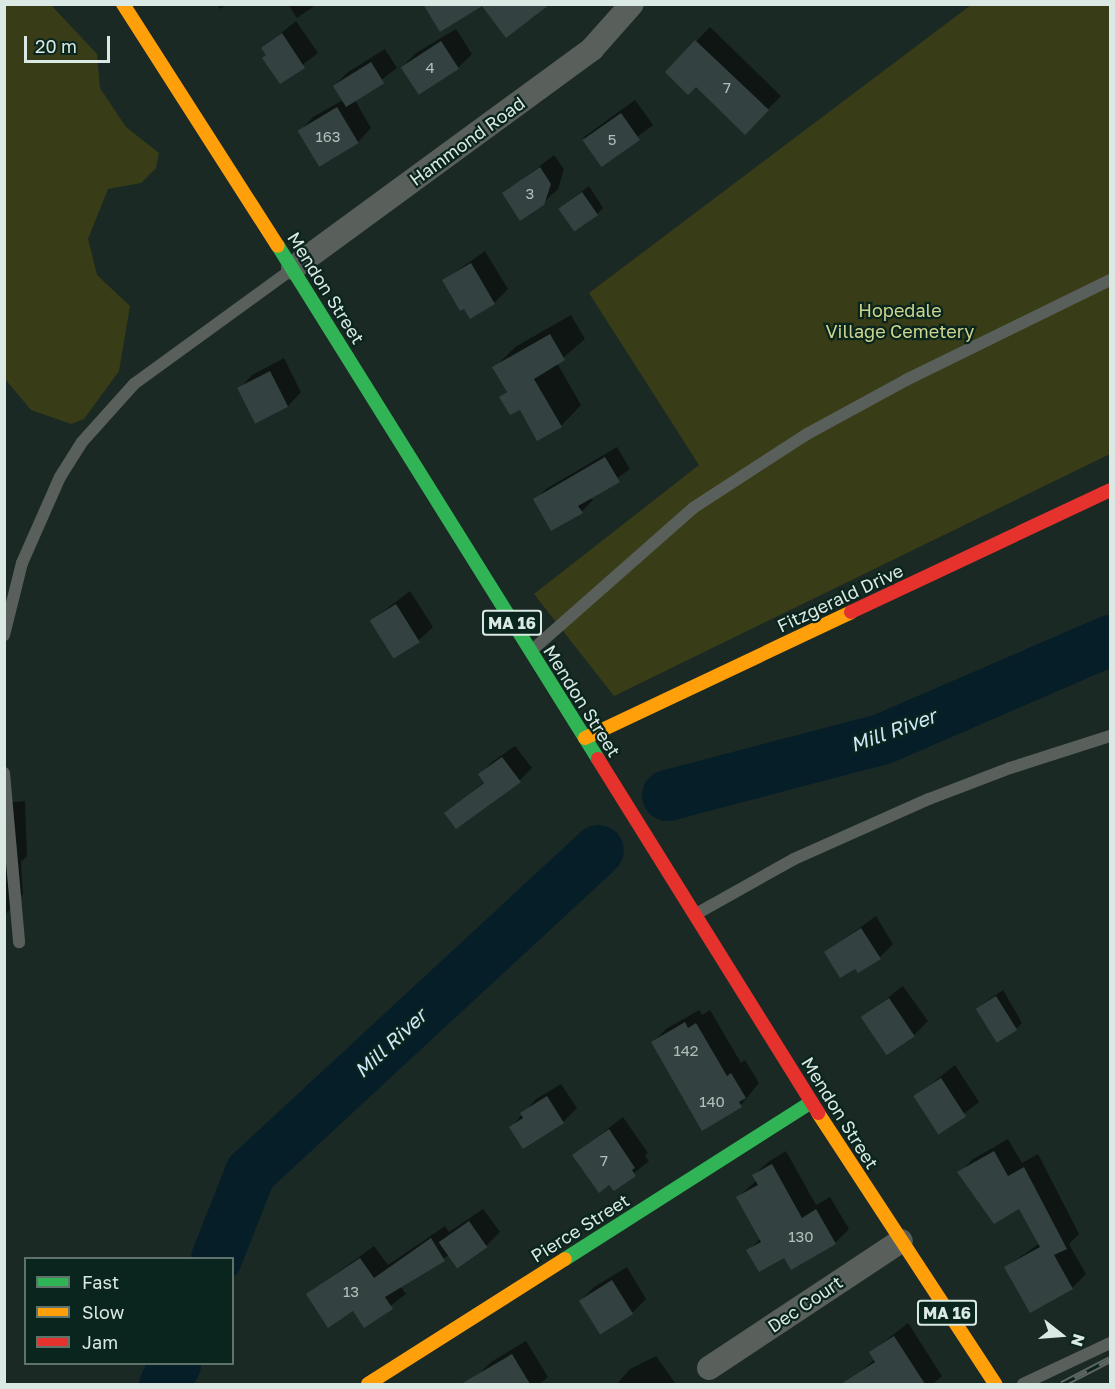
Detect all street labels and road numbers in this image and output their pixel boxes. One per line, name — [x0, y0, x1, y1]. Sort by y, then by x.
street label: Hammond Road — [405, 92, 529, 190]
street label: Mendon Street — [283, 228, 369, 348]
street label: Fitzgerald Drive — [774, 559, 906, 637]
road number: MA 16 — [482, 610, 542, 636]
street label: Mendon Street — [539, 641, 625, 761]
street label: Mendon Street — [797, 1053, 883, 1173]
street label: Pierce Street — [527, 1189, 633, 1267]
street label: Dec Court — [763, 1271, 847, 1337]
road number: MA 16 — [917, 1300, 977, 1326]

